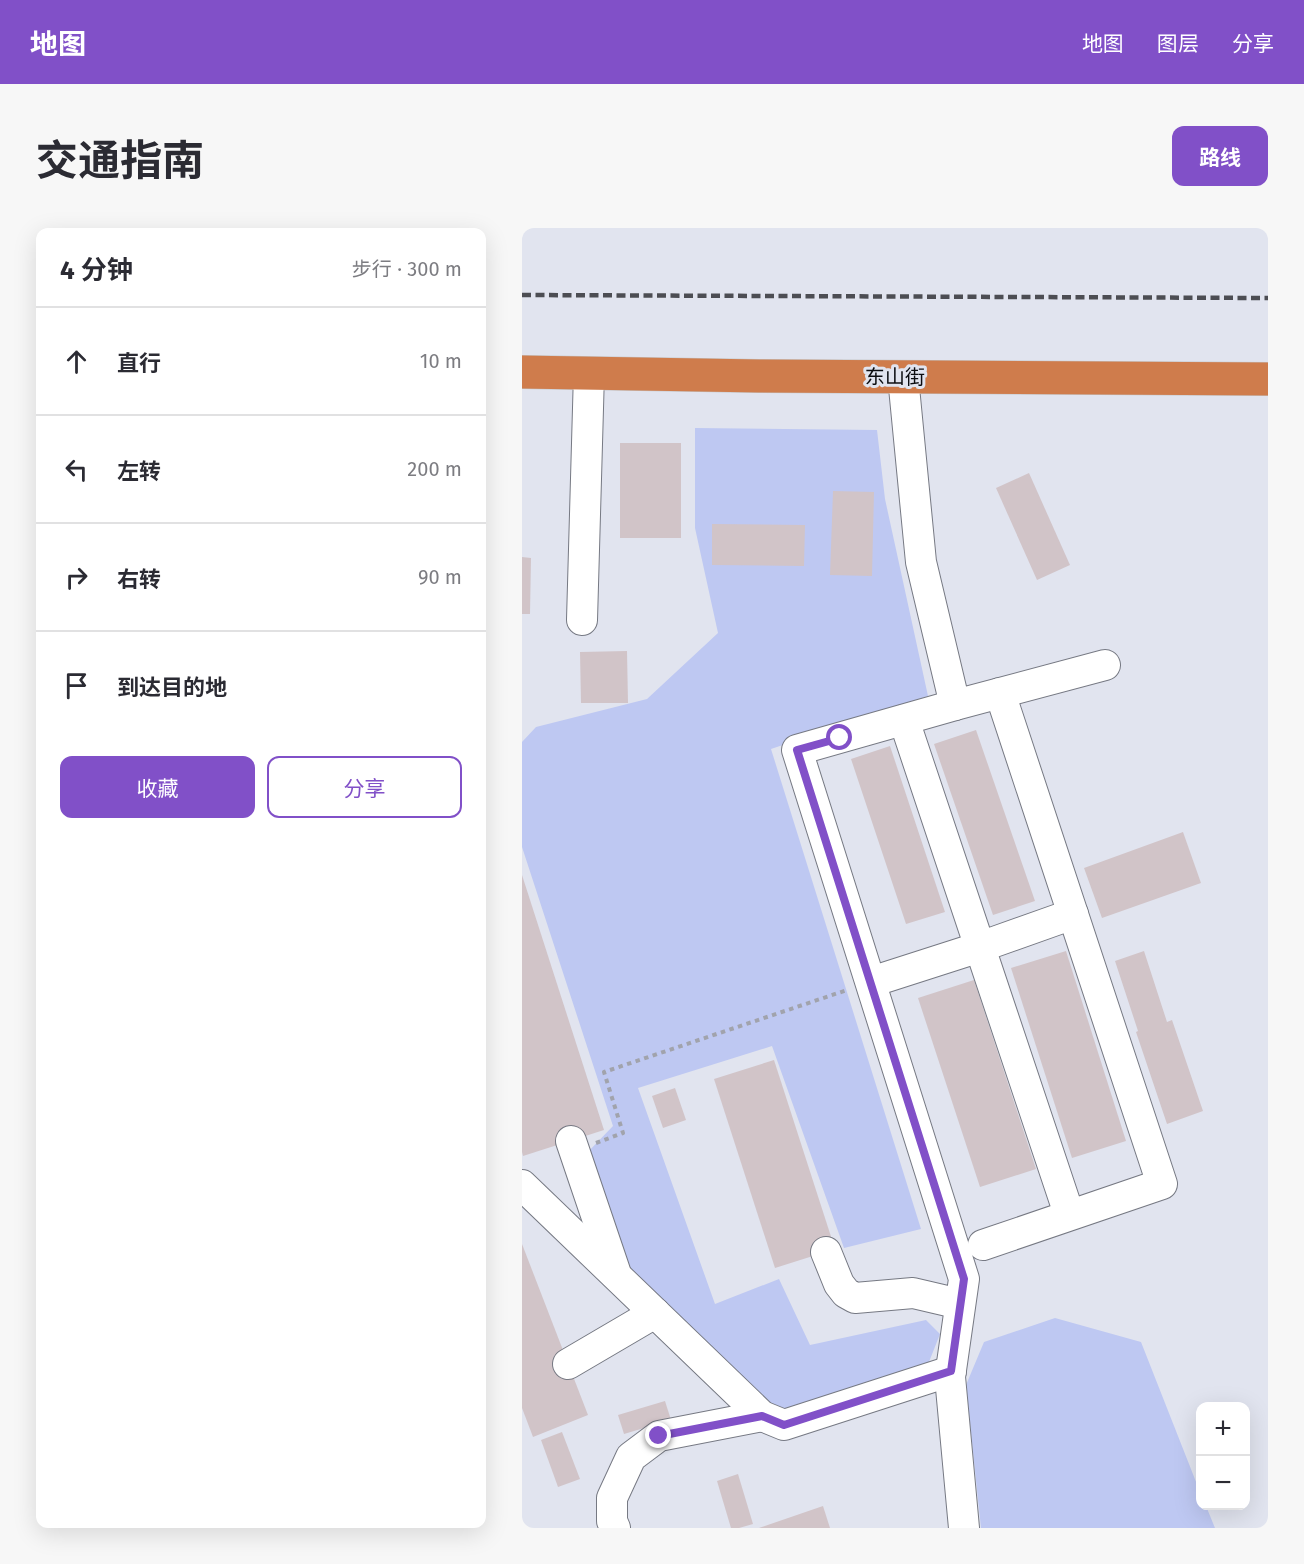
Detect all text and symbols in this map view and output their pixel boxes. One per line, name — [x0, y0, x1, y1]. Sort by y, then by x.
text: 地图 — [30, 28, 86, 61]
text: 地图 — [1082, 31, 1124, 57]
text: 图层 — [1157, 31, 1199, 57]
text: 分享 — [1232, 31, 1274, 57]
button: 路线 — [1172, 126, 1268, 186]
text: 交通指南 — [36, 136, 204, 186]
text: 4 分钟 — [60, 255, 133, 286]
text: 步行 · 300 m — [352, 257, 462, 281]
icon: ahead — [60, 345, 93, 378]
text: 10 m — [420, 349, 462, 373]
text: 直行 — [117, 350, 161, 377]
street label: 东山街 — [865, 365, 925, 389]
icon: left — [60, 453, 93, 486]
text: 200 m — [407, 457, 462, 481]
text: 左转 — [117, 458, 161, 485]
icon: right — [60, 561, 93, 594]
text: 90 m — [418, 565, 462, 589]
text: 右转 — [117, 566, 161, 593]
icon: arrive — [60, 669, 93, 702]
text: 到达目的地 — [117, 674, 227, 701]
route start — [826, 724, 852, 750]
button: 收藏 — [60, 756, 255, 818]
button: 分享 — [267, 756, 462, 818]
map controls — [1196, 1402, 1250, 1510]
button: + — [1196, 1402, 1250, 1456]
route end — [645, 1422, 671, 1448]
button: − — [1196, 1456, 1250, 1510]

